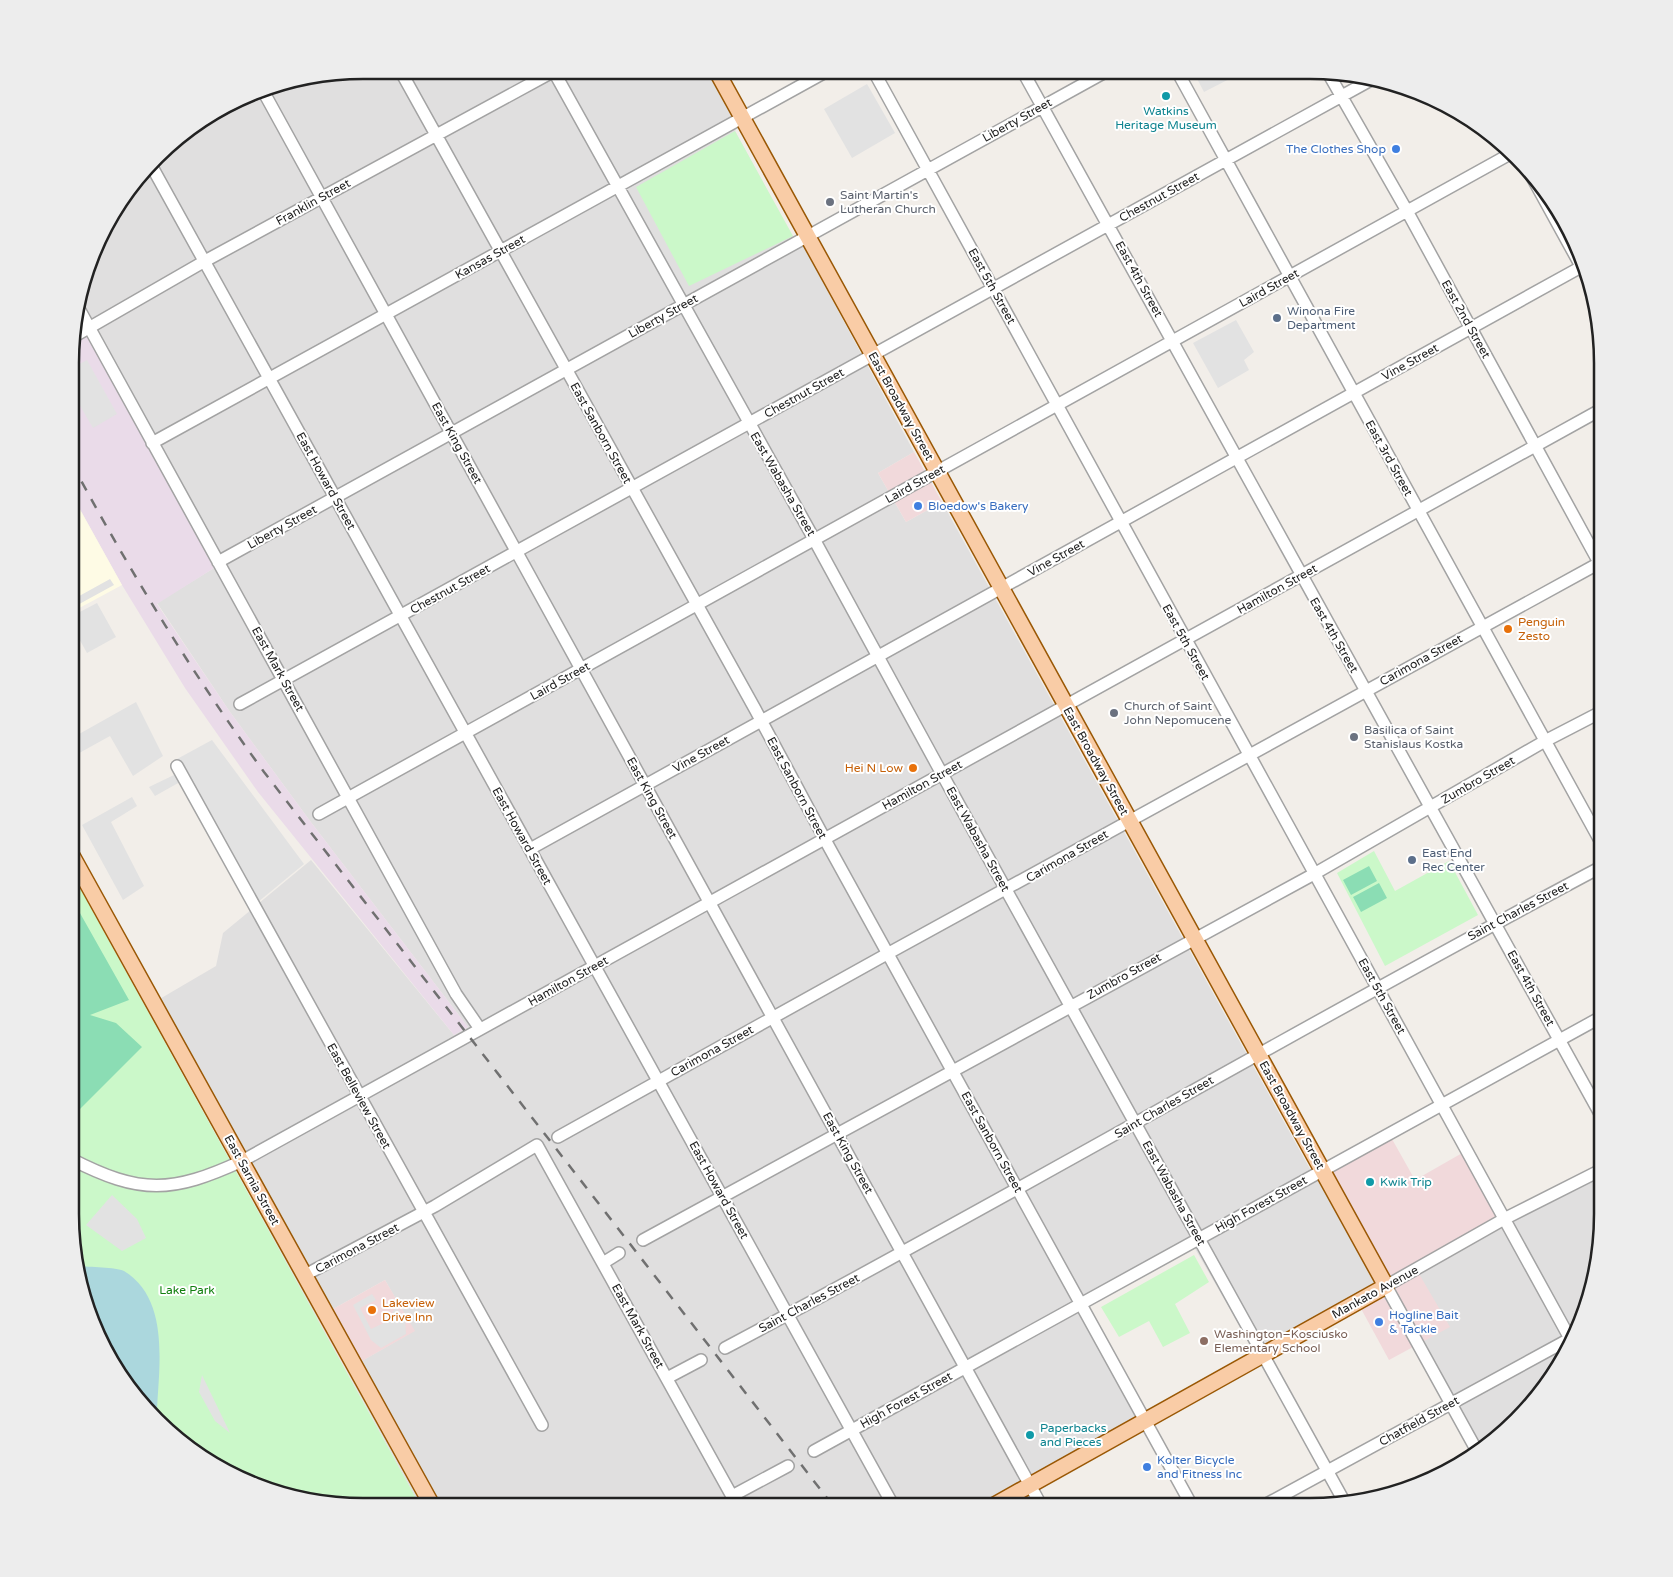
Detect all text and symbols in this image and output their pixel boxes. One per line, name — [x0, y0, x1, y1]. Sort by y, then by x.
marker: Watkins Heritage Museum — [1160, 90, 1172, 102]
street label: Liberty Street — [980, 95, 1055, 145]
place label: Watkins Heritage Museum — [1115, 104, 1217, 132]
place label: The Clothes Shop — [1286, 142, 1386, 156]
marker: The Clothes Shop — [1390, 143, 1402, 155]
street label: Chestnut Street — [1117, 169, 1202, 225]
street label: Franklin Street — [273, 176, 353, 228]
place label: Saint Martin's Lutheran Church — [840, 188, 936, 216]
marker: Saint Martin's Lutheran Church — [824, 196, 836, 208]
street label: Kansas Street — [453, 232, 528, 282]
street label: East 4th Street — [1112, 239, 1166, 320]
street label: East 5th Street — [965, 246, 1019, 327]
street label: Laird Street — [1237, 266, 1302, 310]
street label: East 2nd Street — [1439, 277, 1494, 361]
street label: Liberty Street — [626, 291, 701, 341]
place label: Winona Fire Department — [1287, 304, 1356, 332]
marker: Winona Fire Department — [1271, 312, 1283, 324]
street label: Vine Street — [1379, 340, 1441, 383]
street label: East Broadway Street — [865, 349, 937, 463]
street label: Chestnut Street — [762, 365, 847, 421]
street label: East Sanborn Street — [567, 380, 635, 486]
street label: East King Street — [429, 400, 485, 487]
street label: East 3rd Street — [1362, 418, 1416, 499]
street label: East Howard Street — [293, 430, 359, 533]
street label: East Wabasha Street — [748, 430, 819, 539]
street label: Laird Street — [883, 462, 948, 506]
place label: Bloedow's Bakery — [928, 499, 1029, 513]
marker: Bloedow's Bakery — [912, 500, 924, 512]
street label: Liberty Street — [245, 502, 320, 552]
street label: Vine Street — [1025, 536, 1087, 579]
street label: Chestnut Street — [408, 561, 493, 617]
street label: Hamilton Street — [1235, 561, 1320, 617]
street label: East 4th Street — [1307, 595, 1361, 675]
street label: East 5th Street — [1159, 602, 1213, 683]
place label: Penguin Zesto — [1518, 615, 1565, 643]
marker: Penguin Zesto — [1502, 623, 1514, 635]
street label: East Mark Street — [249, 624, 307, 714]
street label: Carimona Street — [1377, 631, 1465, 689]
street label: Laird Street — [528, 659, 593, 703]
place label: Church of Saint John Nepomucene — [1124, 699, 1231, 727]
street label: East Broadway Street — [1060, 704, 1132, 818]
marker: Church of Saint John Nepomucene — [1108, 707, 1120, 719]
place label: Basilica of Saint Stanislaus Kostka — [1364, 723, 1463, 751]
marker: Basilica of Saint Stanislaus Kostka — [1348, 731, 1360, 743]
street label: Vine Street — [670, 732, 732, 775]
street label: East Sanborn Street — [764, 735, 830, 842]
street label: Zumbro Street — [1439, 753, 1518, 807]
street label: East King Street — [624, 755, 680, 842]
street label: Hamilton Street — [880, 757, 965, 813]
place label: Hei N Low — [845, 761, 903, 775]
marker: Hei N Low — [907, 762, 919, 774]
street label: East Wabasha Street — [943, 784, 1013, 894]
street label: East Howard Street — [489, 785, 555, 888]
street label: Carimona Street — [1023, 827, 1111, 885]
place label: East End Rec Center — [1422, 846, 1485, 874]
marker: East End Rec Center — [1406, 854, 1418, 866]
street label: Saint Charles Street — [1465, 878, 1571, 943]
street label: East 4th Street — [1504, 948, 1558, 1029]
street label: Zumbro Street — [1084, 950, 1164, 1002]
street label: Hamilton Street — [526, 953, 611, 1009]
street label: East 5th Street — [1355, 956, 1409, 1037]
street label: Carimona Street — [668, 1022, 756, 1080]
street label: East Belleview Street — [324, 1041, 394, 1152]
street label: East Broadway Street — [1256, 1058, 1328, 1172]
street label: Saint Charles Street — [1112, 1073, 1216, 1141]
street label: East Sanborn Street — [958, 1089, 1026, 1195]
street label: East King Street — [820, 1110, 876, 1197]
street label: East Sarnia Street — [221, 1132, 283, 1228]
street label: East Wabasha Street — [1139, 1138, 1209, 1248]
street label: East Howard Street — [686, 1139, 752, 1242]
street label: High Forest Street — [1213, 1173, 1310, 1235]
place label: Kwik Trip — [1380, 1175, 1432, 1189]
marker: Kwik Trip — [1364, 1176, 1376, 1188]
street label: Carimona Street — [313, 1220, 401, 1276]
street label: Mankato Avenue — [1329, 1262, 1421, 1322]
street label: Saint Charles Street — [756, 1270, 862, 1335]
street label: East Mark Street — [609, 1281, 667, 1371]
park label: Lake Park — [159, 1283, 215, 1297]
place label: Lakeview Drive Inn — [382, 1296, 435, 1324]
marker: Lakeview Drive Inn — [366, 1304, 378, 1316]
place label: Hogline Bait & Tackle — [1389, 1308, 1459, 1336]
marker: Hogline Bait & Tackle — [1373, 1316, 1385, 1328]
place label: Washington–Kosciusko Elementary School — [1214, 1327, 1348, 1355]
marker: Washington–Kosciusko Elementary School — [1198, 1335, 1210, 1347]
street label: High Forest Street — [858, 1369, 955, 1431]
street label: Chatfield Street — [1377, 1393, 1462, 1449]
place label: Paperbacks and Pieces — [1040, 1421, 1107, 1449]
marker: Paperbacks and Pieces — [1024, 1429, 1036, 1441]
place label: Kolter Bicycle and Fitness Inc — [1157, 1453, 1242, 1481]
marker: Kolter Bicycle and Fitness Inc — [1141, 1461, 1153, 1473]

